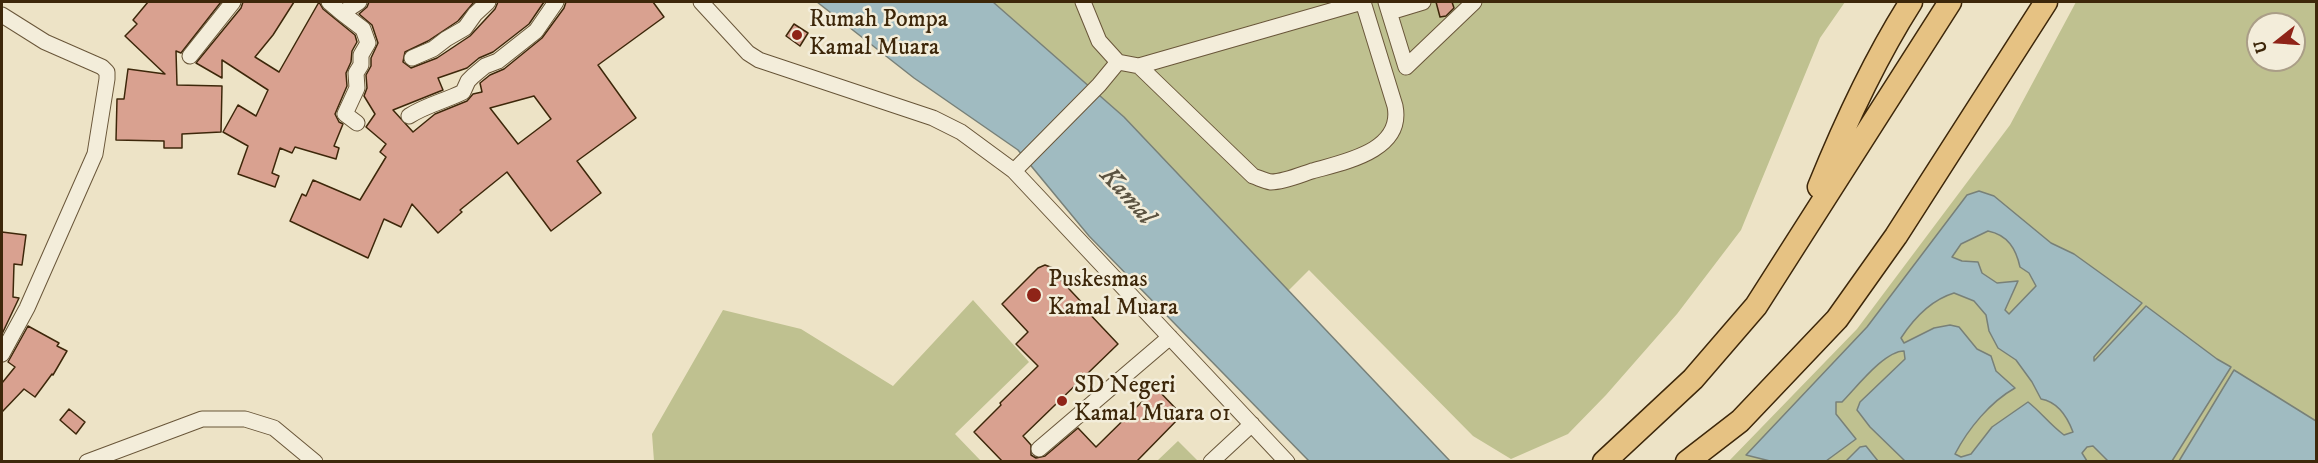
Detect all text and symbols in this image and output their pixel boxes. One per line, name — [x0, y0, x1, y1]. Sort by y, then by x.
place label: Rumah Pompa Kamal Muara — [809, 7, 948, 63]
north arrow — [2246, 12, 2306, 72]
marker: Rumah Pompa Kamal Muara — [790, 28, 804, 42]
text: U — [2249, 38, 2272, 56]
water label: Kamal — [1092, 161, 1160, 233]
place label: Puskesmas Kamal Muara — [1048, 267, 1178, 323]
marker: Puskesmas Kamal Muara — [1025, 286, 1043, 304]
place label: SD Negeri Kamal Muara 01 — [1074, 373, 1231, 429]
marker: SD Negeri Kamal Muara 01 — [1055, 394, 1069, 408]

